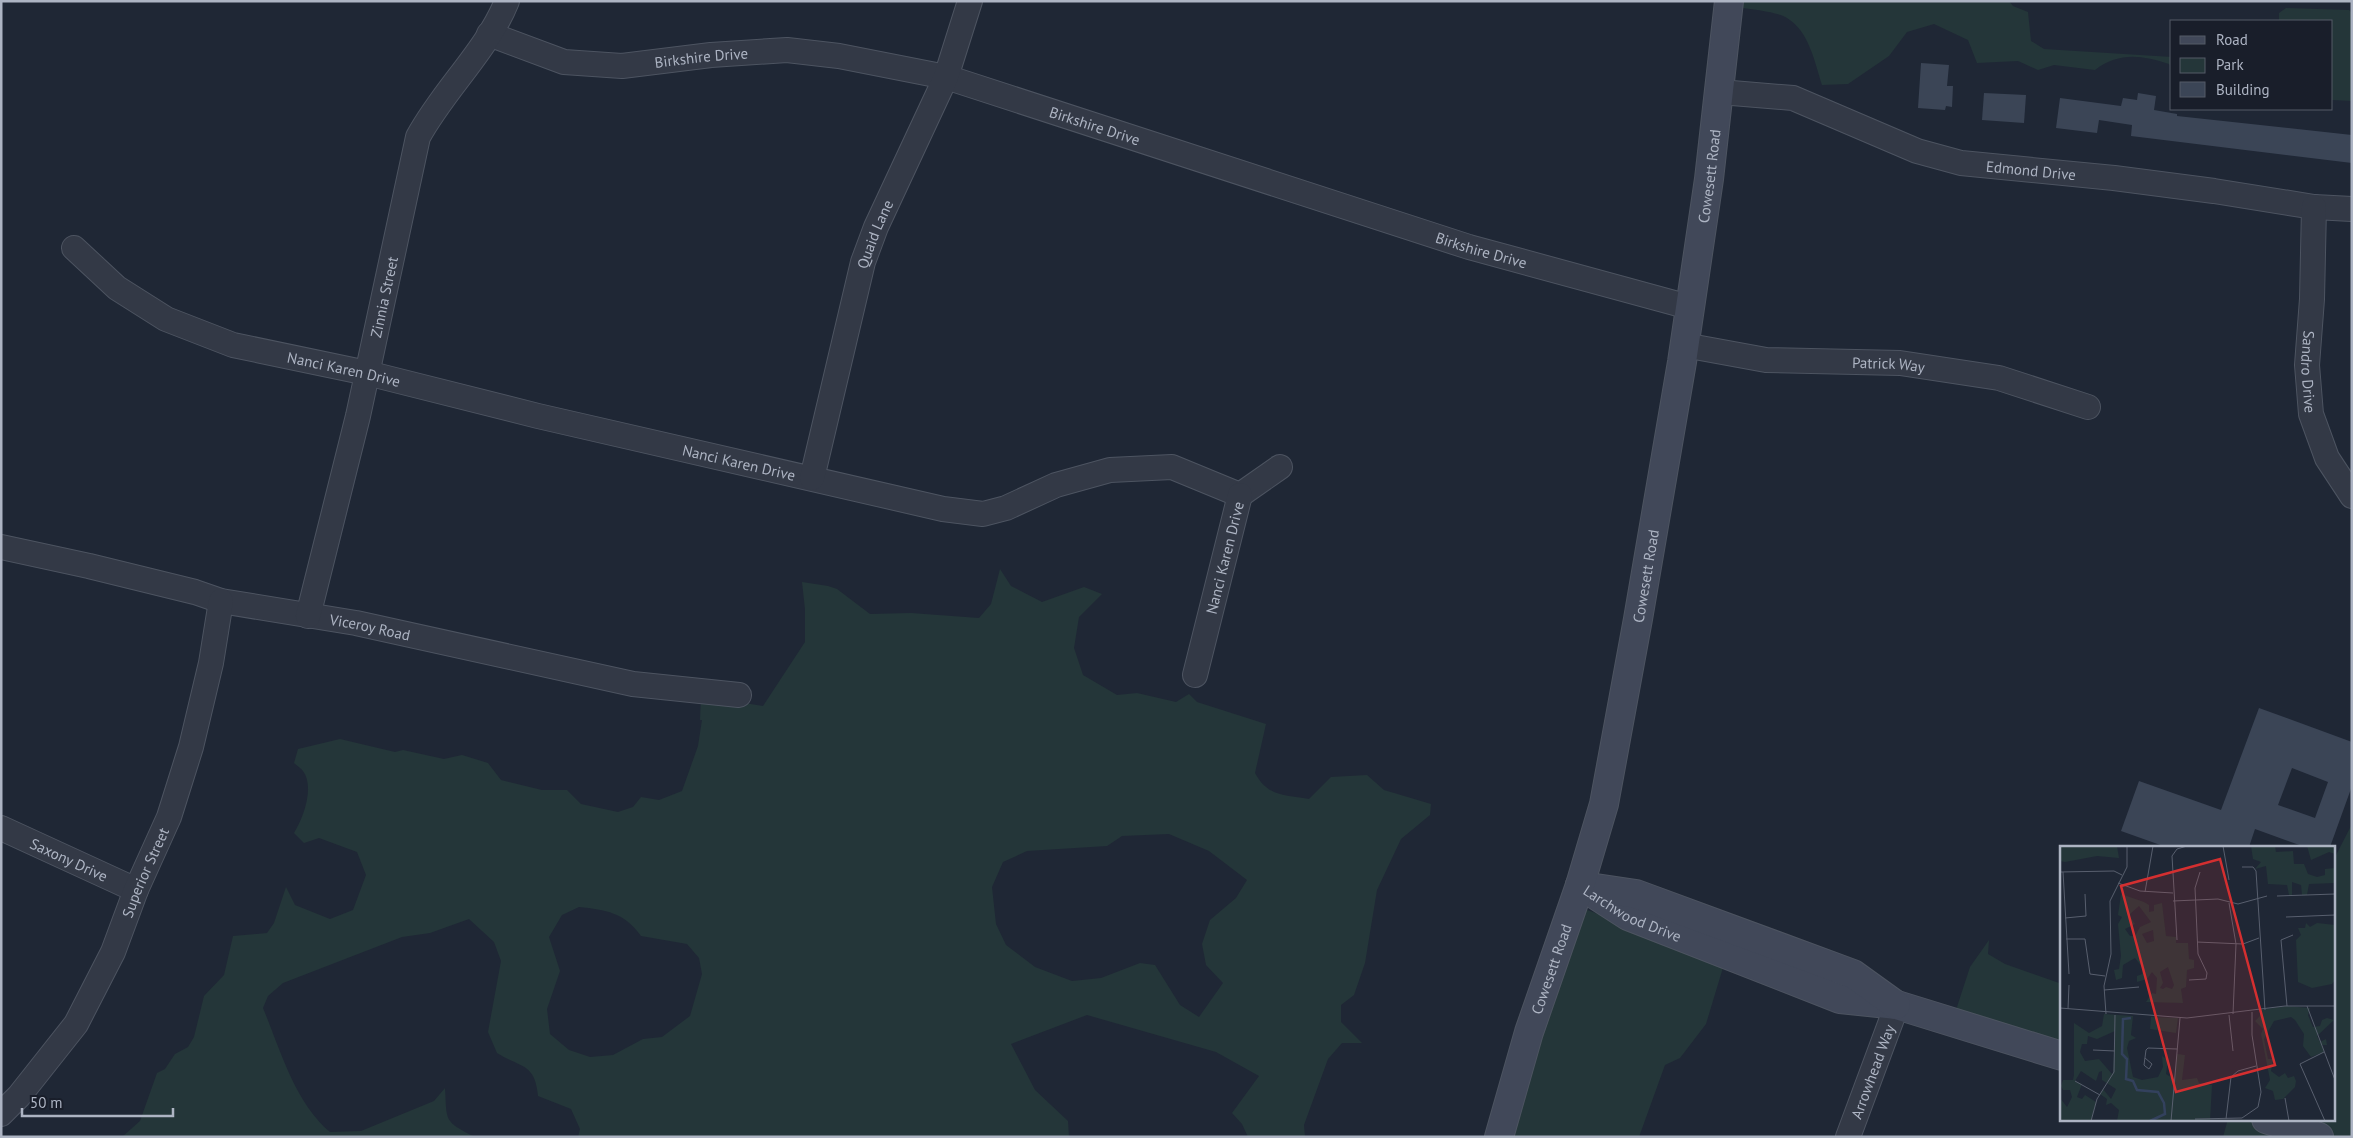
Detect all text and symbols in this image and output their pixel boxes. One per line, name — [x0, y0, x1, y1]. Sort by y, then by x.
legend — [2170, 20, 2333, 110]
text: Road — [2216, 30, 2248, 49]
street label: Birkshire Drive — [653, 43, 749, 71]
text: Park — [2216, 55, 2244, 74]
text: Building — [2216, 80, 2270, 99]
street label: Birkshire Drive — [1047, 102, 1143, 149]
street label: Cowesett Road — [1693, 128, 1724, 224]
street label: Edmond Drive — [1985, 156, 2077, 184]
street label: Quaid Lane — [852, 197, 897, 270]
street label: Birkshire Drive — [1433, 227, 1529, 272]
street label: Zinnia Street — [366, 255, 402, 339]
street label: Sandro Drive — [2297, 330, 2320, 414]
street label: Nanci Karen Drive — [286, 347, 403, 391]
street label: Patrick Way — [1852, 352, 1926, 376]
street label: Nanci Karen Drive — [681, 440, 797, 484]
street label: Nanci Karen Drive — [1201, 499, 1248, 616]
street label: Cowesett Road — [1628, 528, 1663, 624]
street label: Viceroy Road — [327, 609, 412, 644]
street label: Superior Street — [117, 824, 173, 920]
street label: Saxony Drive — [27, 833, 111, 885]
inset map — [2060, 846, 2336, 1120]
street label: Larchwood Drive — [1580, 880, 1684, 946]
street label: Cowesett Road — [1526, 921, 1575, 1017]
street label: Arrowhead Way — [1846, 1022, 1899, 1121]
scale bar — [22, 1086, 174, 1118]
text: 50 m — [30, 1093, 63, 1112]

